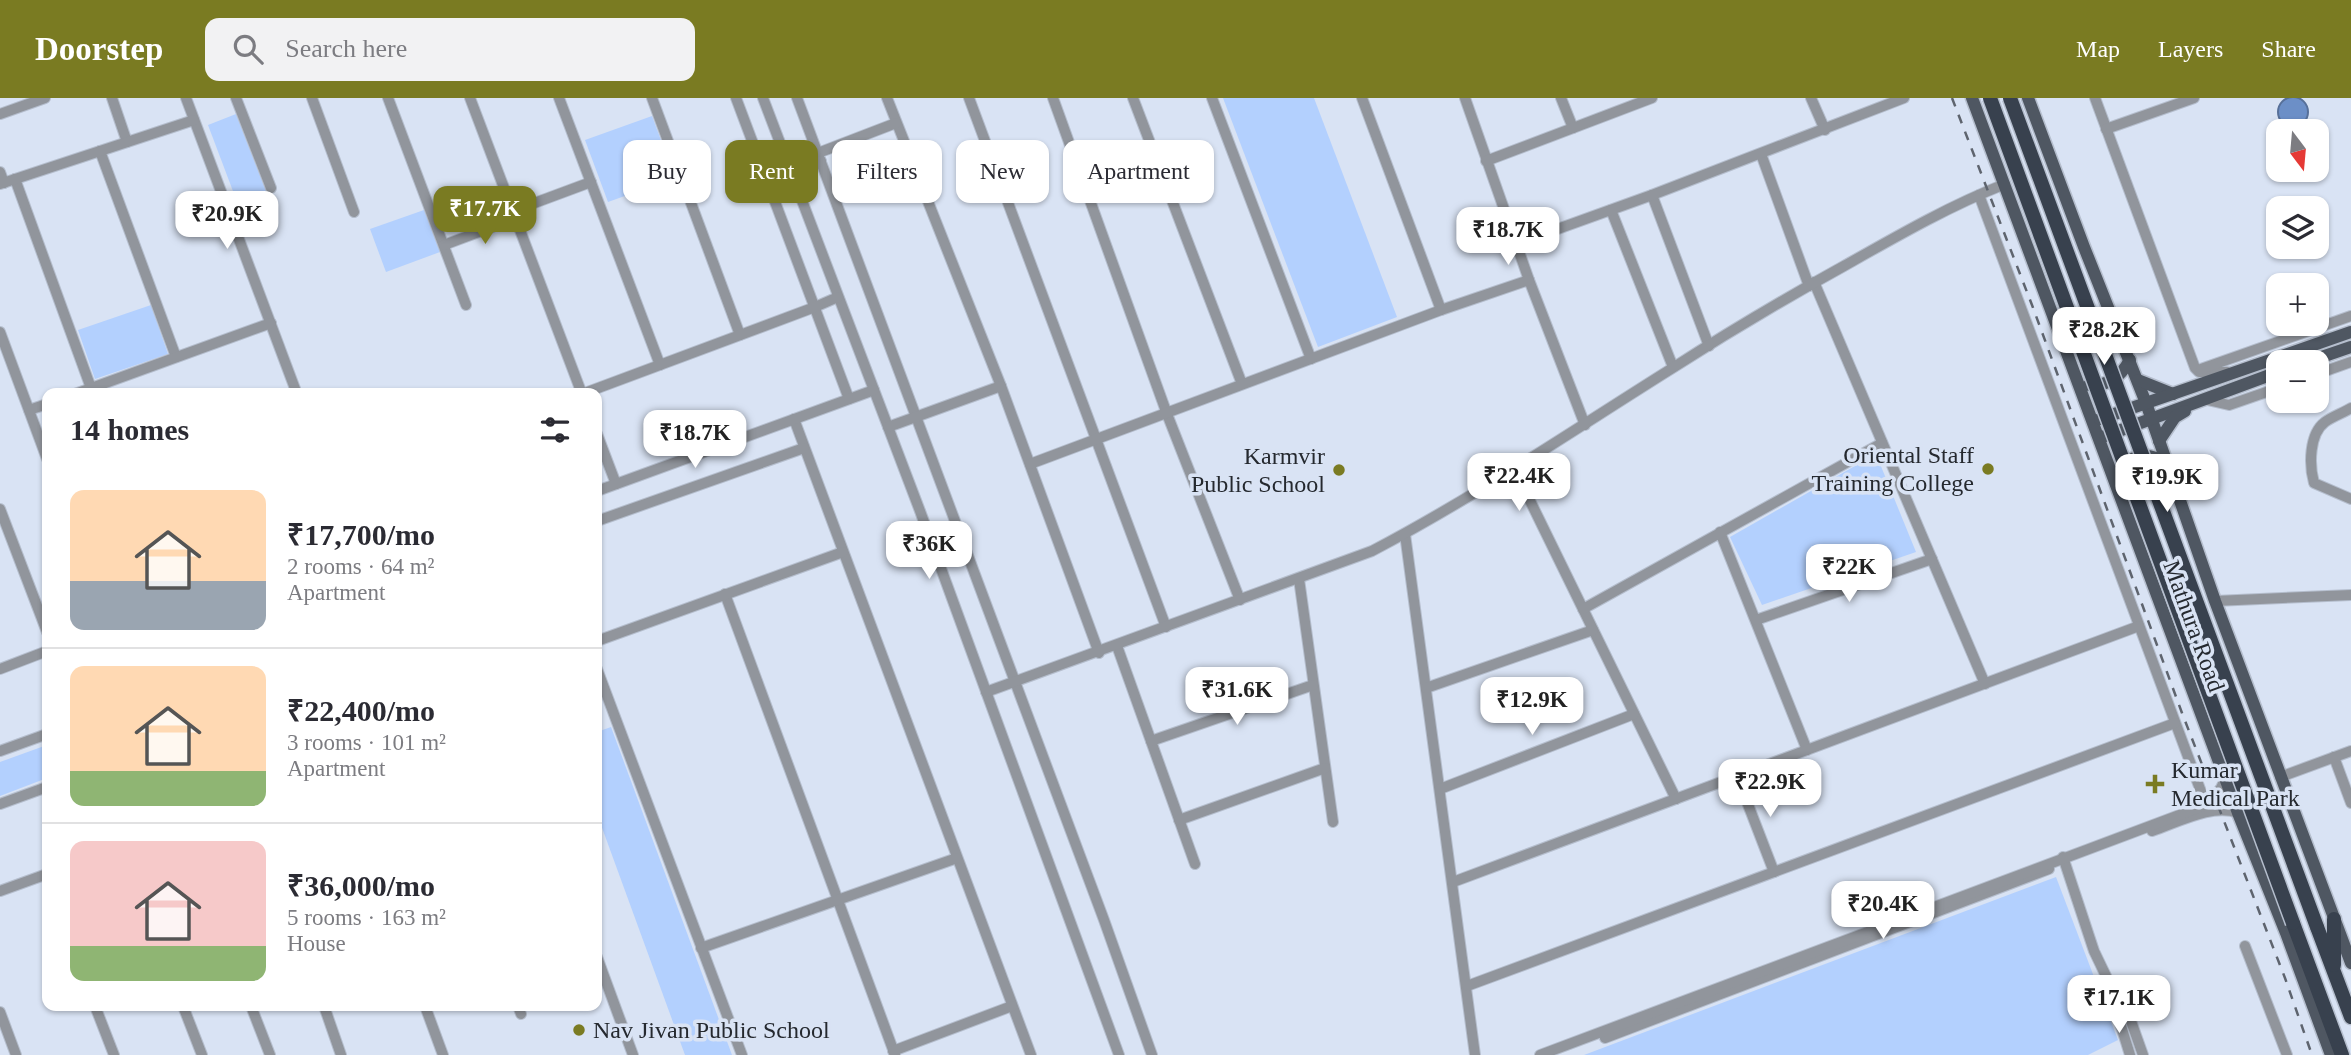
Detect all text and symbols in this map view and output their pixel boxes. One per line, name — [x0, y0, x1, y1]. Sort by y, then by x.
search box — [205, 18, 695, 81]
icon: search — [229, 30, 267, 68]
text: Doorstep — [35, 31, 163, 67]
text: Search here — [285, 34, 407, 63]
text: Map — [2076, 36, 2120, 62]
text: Layers — [2158, 36, 2223, 62]
text: Share — [2261, 36, 2316, 62]
north arrow — [2266, 119, 2329, 182]
map controls — [2266, 119, 2329, 413]
chip: Buy — [623, 140, 711, 203]
chip: Rent — [725, 140, 818, 203]
chip: Filters — [832, 140, 942, 203]
chip: New — [956, 140, 1049, 203]
chip: Apartment — [1063, 140, 1214, 203]
pin: ₹17.7K — [428, 186, 542, 246]
pin: ₹20.9K — [170, 192, 284, 251]
text: ₹17.7K — [449, 196, 521, 221]
button: layers — [2266, 196, 2329, 259]
text: ₹20.9K — [191, 201, 263, 226]
pin: ₹18.7K — [1451, 208, 1565, 267]
text: ₹18.7K — [1472, 217, 1544, 242]
button: + — [2266, 273, 2329, 336]
pin: ₹28.2K — [2047, 308, 2161, 367]
text: ₹28.2K — [2068, 317, 2140, 342]
button: − — [2266, 350, 2329, 413]
pin: ₹18.7K — [638, 410, 752, 470]
icon: filters — [536, 411, 574, 449]
text: 14 homes — [70, 413, 189, 446]
text: ₹18.7K — [659, 420, 731, 445]
place label: Oriental Staff Training College — [1812, 442, 1974, 496]
place label: Karmvir Public School — [1191, 443, 1325, 497]
pin: ₹22.4K — [1462, 454, 1576, 513]
pin: ₹19.9K — [2110, 454, 2224, 514]
marker: Oriental Staff Training College — [1980, 461, 1996, 477]
marker: Karmvir Public School — [1331, 462, 1347, 478]
text: ₹22.4K — [1483, 463, 1555, 488]
text: ₹19.9K — [2131, 464, 2203, 489]
icon: home — [126, 518, 210, 602]
text: ₹17,700/mo — [287, 518, 435, 551]
pin: ₹36K — [888, 522, 970, 581]
text: ₹36K — [902, 531, 956, 556]
pin: ₹22K — [1808, 545, 1890, 604]
text: 2 rooms · 64 m² — [287, 554, 434, 579]
text: ₹22K — [1822, 554, 1876, 579]
street label: Mathura Road — [2158, 557, 2230, 695]
text: Apartment — [287, 580, 385, 605]
pin: ₹31.6K — [1180, 668, 1294, 727]
text: ₹31.6K — [1201, 677, 1273, 702]
pin: ₹12.9K — [1475, 678, 1589, 737]
text: ₹12.9K — [1496, 687, 1568, 712]
icon: home — [126, 694, 210, 778]
text: ₹22,400/mo — [287, 694, 435, 727]
text: 3 rooms · 101 m² — [287, 730, 446, 755]
text: Apartment — [287, 756, 385, 781]
place label: Kumar Medical Park — [2171, 757, 2300, 811]
pin: ₹22.9K — [1713, 760, 1827, 819]
text: ₹22.9K — [1734, 769, 1806, 794]
marker: Kumar Medical Park — [2145, 774, 2165, 794]
icon: home — [126, 869, 210, 953]
text: ₹36,000/mo — [287, 869, 435, 902]
pin: ₹20.4K — [1826, 882, 1940, 941]
text: ₹20.4K — [1847, 891, 1919, 916]
text: 5 rooms · 163 m² — [287, 905, 446, 930]
text: House — [287, 931, 346, 956]
pin: ₹17.1K — [2062, 976, 2176, 1035]
text: ₹17.1K — [2083, 985, 2155, 1010]
place label: Nav Jivan Public School — [593, 1017, 830, 1043]
marker: Nav Jivan Public School — [571, 1022, 587, 1038]

